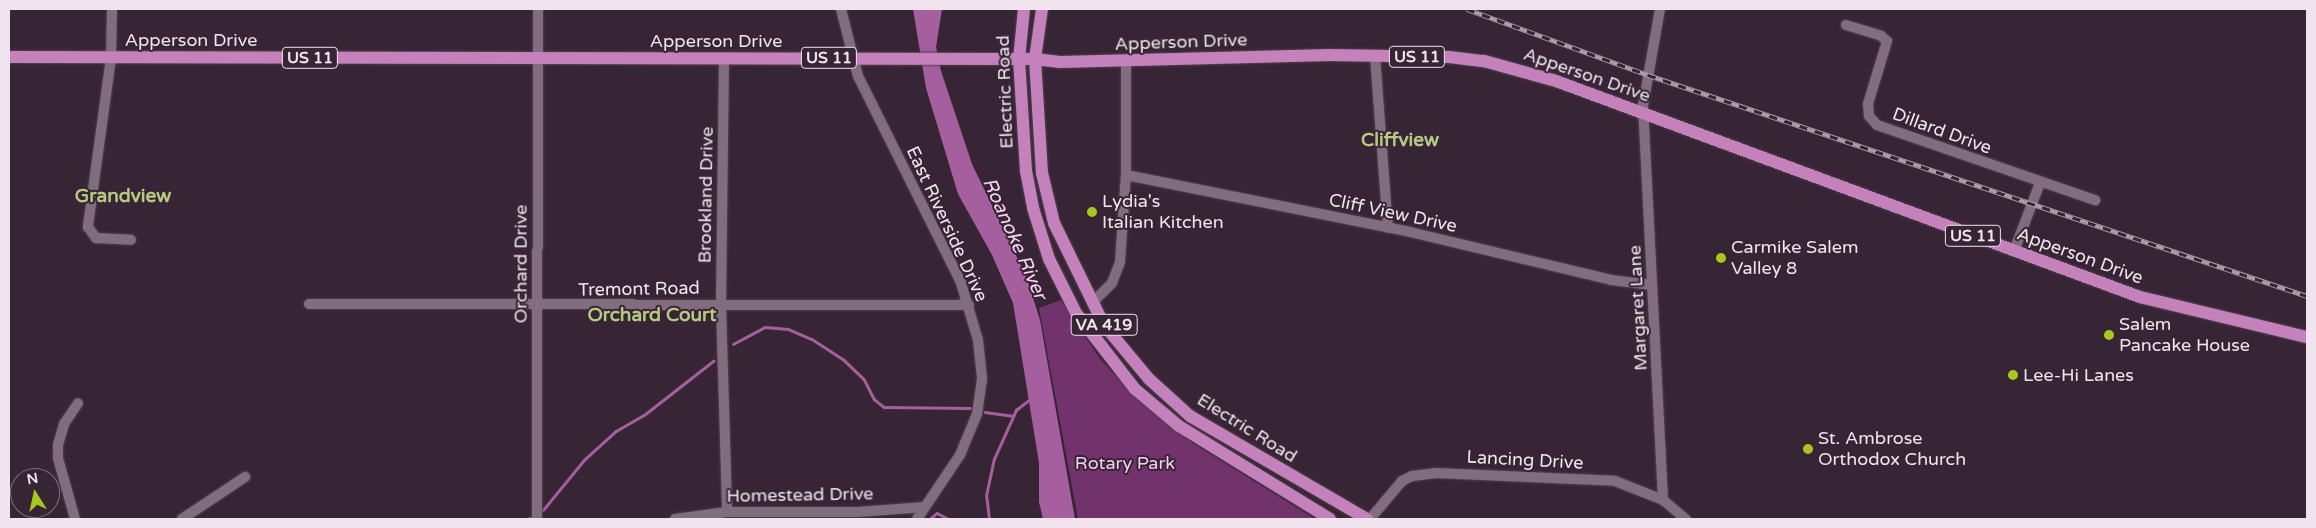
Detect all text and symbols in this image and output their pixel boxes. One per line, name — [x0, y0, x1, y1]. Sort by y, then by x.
street label: Apperson Drive — [125, 29, 257, 51]
street label: Apperson Drive — [1114, 29, 1248, 55]
street label: Apperson Drive — [650, 30, 782, 52]
street label: Electric Road — [992, 35, 1018, 149]
street label: Apperson Drive — [1521, 43, 1653, 107]
road number: US 11 — [281, 44, 339, 72]
road number: US 11 — [800, 44, 858, 72]
road number: US 11 — [1388, 44, 1446, 70]
street label: Dillard Drive — [1889, 103, 1995, 159]
street label: Brookland Drive — [694, 127, 718, 263]
district label: Cliffview — [1361, 130, 1439, 152]
street label: East Riverside Drive — [901, 143, 993, 305]
water label: Roanoke River — [977, 175, 1051, 303]
district label: Grandview — [75, 186, 171, 208]
street label: Cliff View Drive — [1327, 189, 1459, 237]
place label: Lydia's Italian Kitchen — [1102, 191, 1224, 233]
street label: Orchard Drive — [510, 205, 532, 323]
marker: Lydia's Italian Kitchen — [1086, 206, 1098, 218]
road number: US 11 — [1944, 222, 2002, 250]
street label: Apperson Drive — [2014, 223, 2146, 289]
place label: Carmike Salem Valley 8 — [1731, 237, 1858, 280]
street label: Margaret Lane — [1624, 245, 1652, 371]
marker: Carmike Salem Valley 8 — [1715, 252, 1727, 264]
street label: Tremont Road — [578, 277, 700, 301]
district label: Orchard Court — [587, 305, 717, 327]
road number: VA 419 — [1070, 312, 1138, 338]
place label: Salem Pancake House — [2119, 314, 2250, 356]
marker: Salem Pancake House — [2103, 329, 2115, 341]
place label: Lee-Hi Lanes — [2023, 364, 2134, 386]
marker: Lee-Hi Lanes — [2007, 369, 2019, 381]
street label: Electric Road — [1193, 389, 1301, 467]
place label: St. Ambrose Orthodox Church — [1818, 428, 1966, 470]
marker: St. Ambrose Orthodox Church — [1802, 443, 1814, 455]
street label: Lancing Drive — [1466, 446, 1584, 474]
park label: Rotary Park — [1075, 452, 1175, 474]
north arrow — [10, 468, 60, 518]
text: N — [25, 469, 39, 488]
street label: Homestead Drive — [726, 483, 874, 507]

